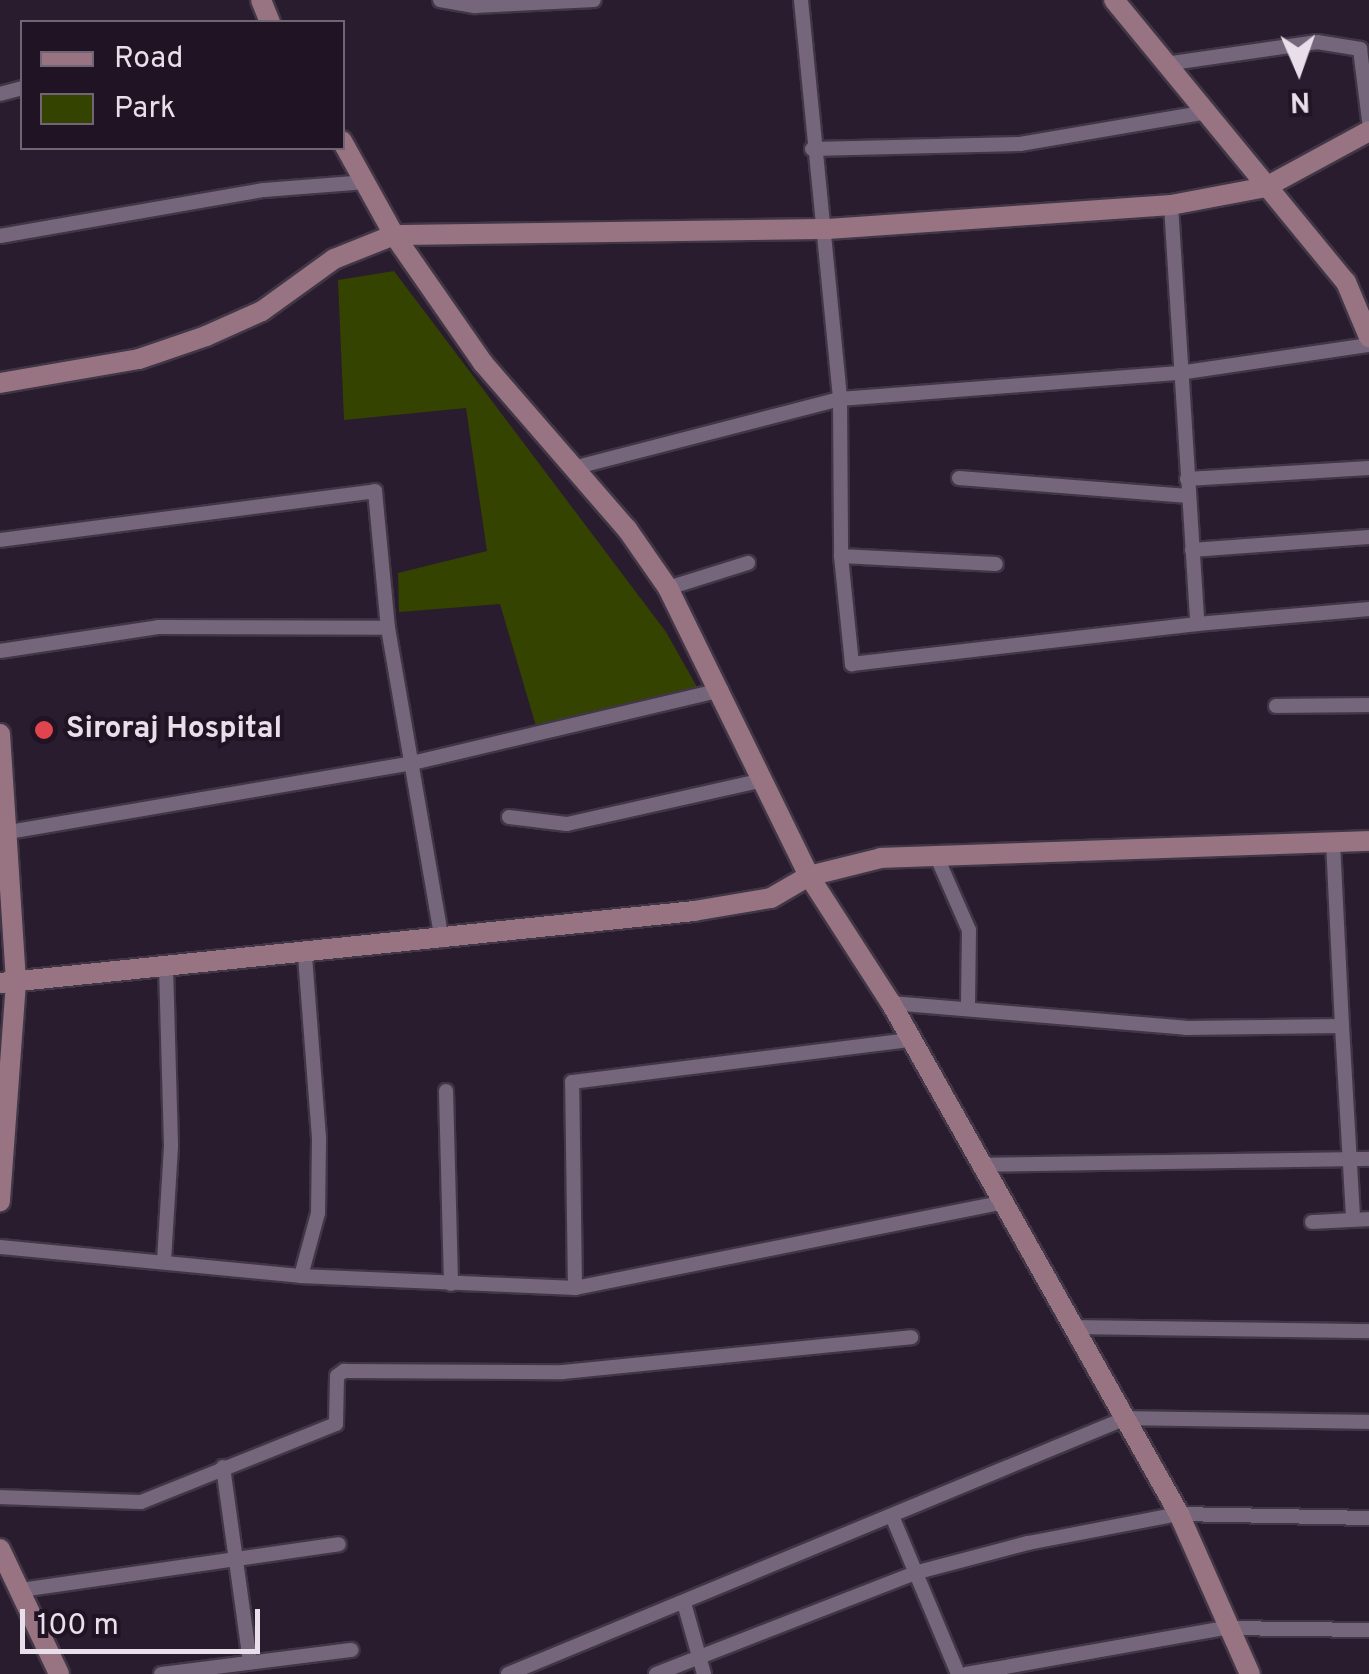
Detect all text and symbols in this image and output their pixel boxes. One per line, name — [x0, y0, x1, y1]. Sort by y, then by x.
legend — [20, 20, 345, 150]
north arrow — [1249, 20, 1349, 120]
text: Road — [114, 41, 183, 78]
text: N — [1289, 82, 1311, 118]
text: Park — [114, 91, 176, 128]
place label: Siroraj Hospital — [66, 712, 282, 748]
marker: Siroraj Hospital — [31, 717, 57, 743]
scale bar — [25, 1589, 265, 1651]
text: 100 m — [37, 1608, 119, 1645]

